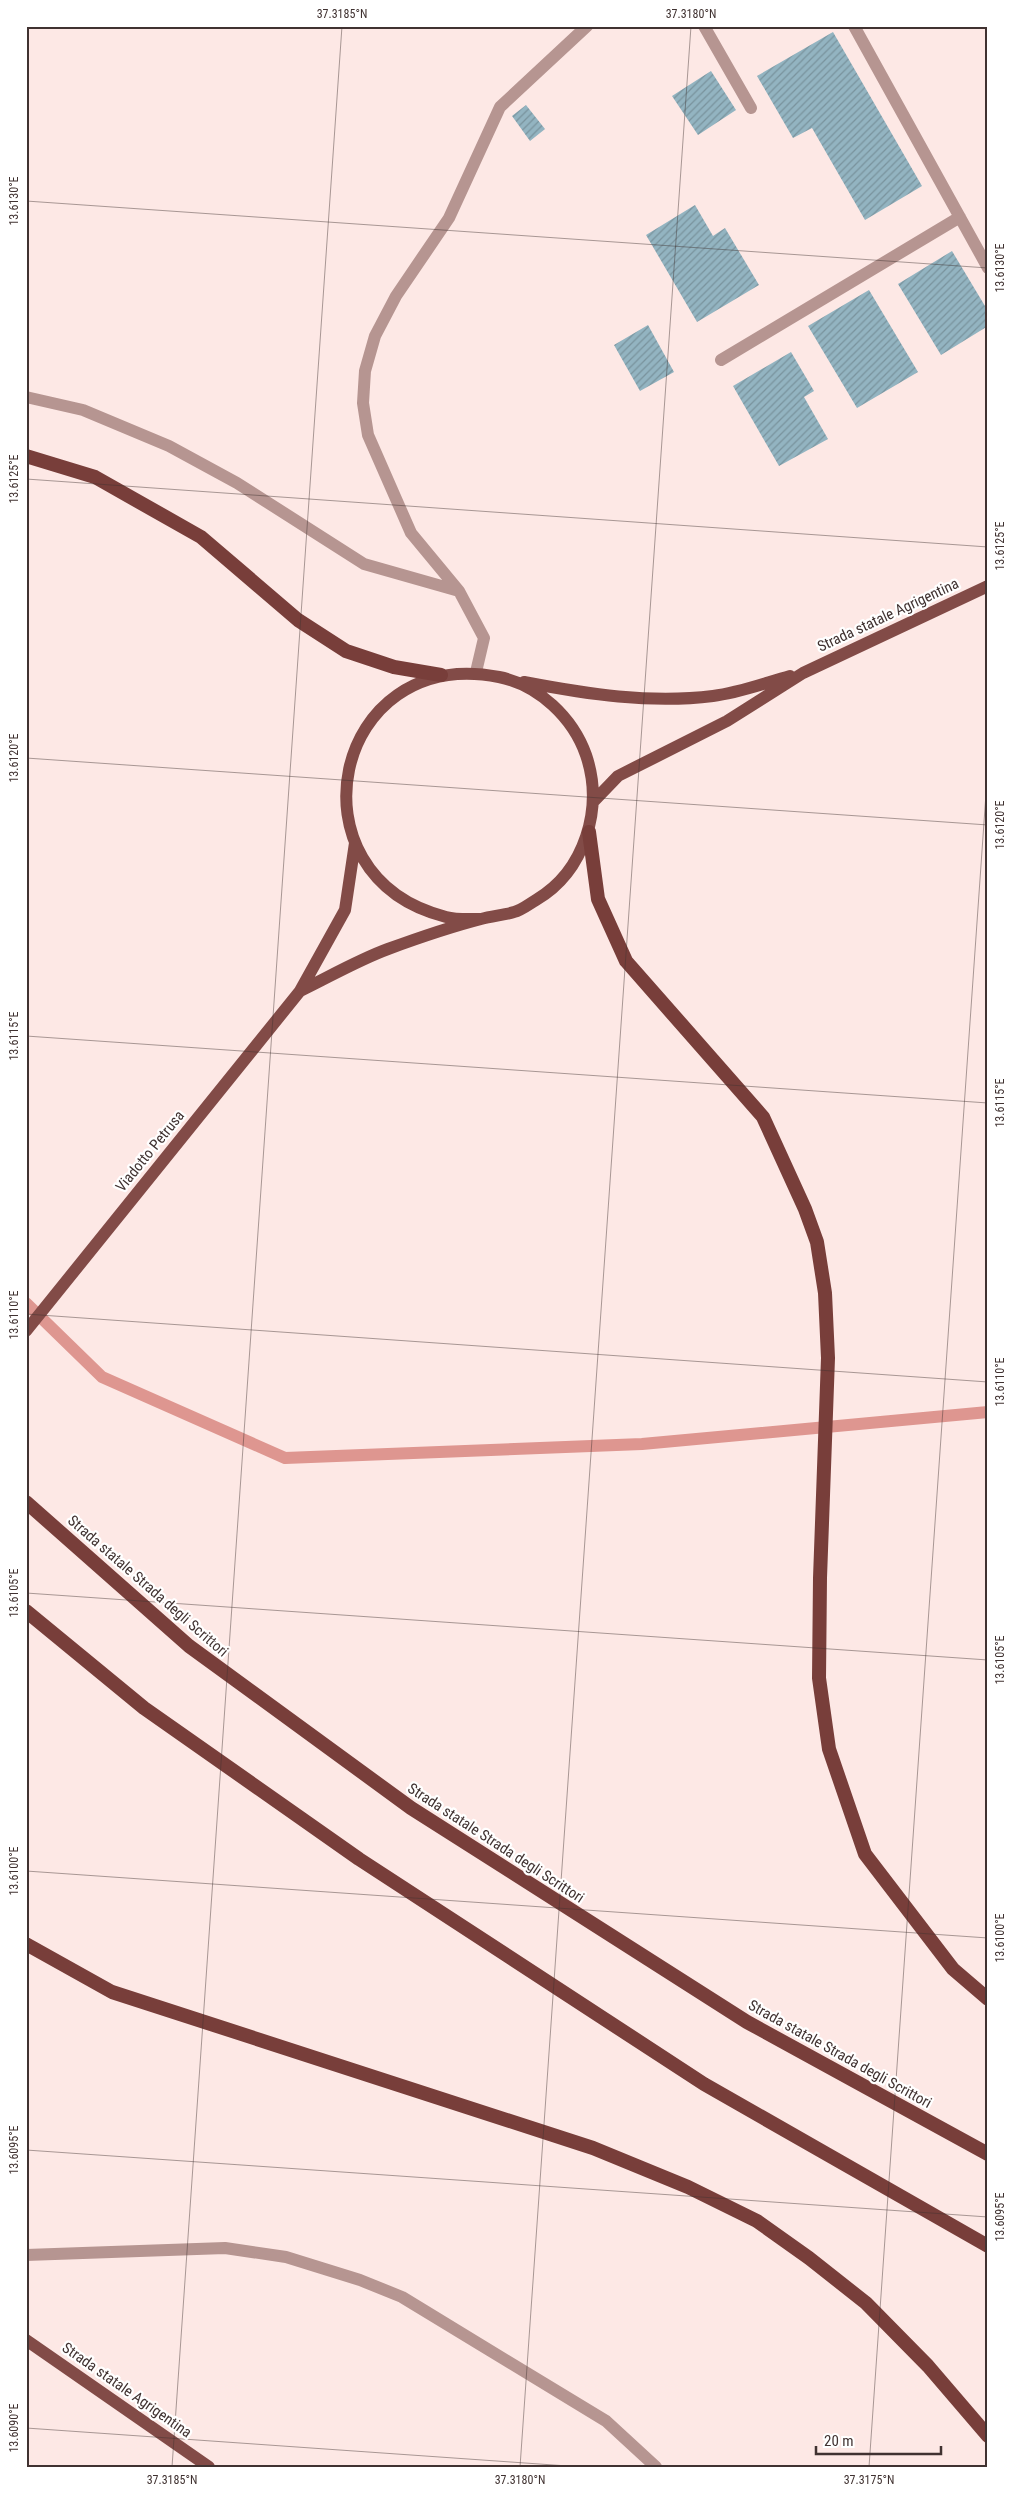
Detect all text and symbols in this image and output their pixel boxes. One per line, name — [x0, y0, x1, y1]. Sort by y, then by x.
text: 37.3185°N — [317, 7, 367, 21]
text: 37.3180°N — [666, 7, 716, 21]
text: 13.6130°E — [7, 176, 21, 226]
text: 13.6130°E — [993, 243, 1007, 293]
text: 13.6125°E — [7, 454, 21, 504]
text: 13.6125°E — [993, 521, 1007, 571]
street label: Strada statale Agrigentina — [814, 574, 962, 656]
text: 13.6120°E — [7, 733, 21, 783]
text: 13.6120°E — [993, 800, 1007, 850]
text: 13.6115°E — [7, 1011, 21, 1061]
text: 13.6115°E — [993, 1078, 1007, 1128]
street label: Viadotto Petrusa — [112, 1107, 188, 1195]
text: 13.6110°E — [7, 1290, 21, 1340]
text: 13.6110°E — [993, 1357, 1007, 1407]
street label: Strada statale Strada degli Scrittori — [64, 1511, 232, 1661]
text: 13.6105°E — [7, 1568, 21, 1618]
text: 13.6105°E — [993, 1635, 1007, 1685]
street label: Strada statale Strada degli Scrittori — [404, 1779, 588, 1907]
text: 13.6100°E — [7, 1846, 21, 1896]
text: 13.6100°E — [993, 1913, 1007, 1963]
street label: Strada statale Strada degli Scrittori — [745, 1996, 935, 2112]
text: 13.6095°E — [7, 2125, 21, 2175]
text: 13.6095°E — [993, 2192, 1007, 2242]
street label: Strada statale Agrigentina — [59, 2339, 195, 2441]
text: 13.6090°E — [7, 2403, 21, 2453]
scale bar — [816, 2423, 942, 2455]
text: 20 m — [824, 2432, 854, 2450]
text: 37.3185°N — [147, 2473, 197, 2487]
text: 37.3180°N — [495, 2473, 545, 2487]
text: 37.3175°N — [844, 2473, 894, 2487]

